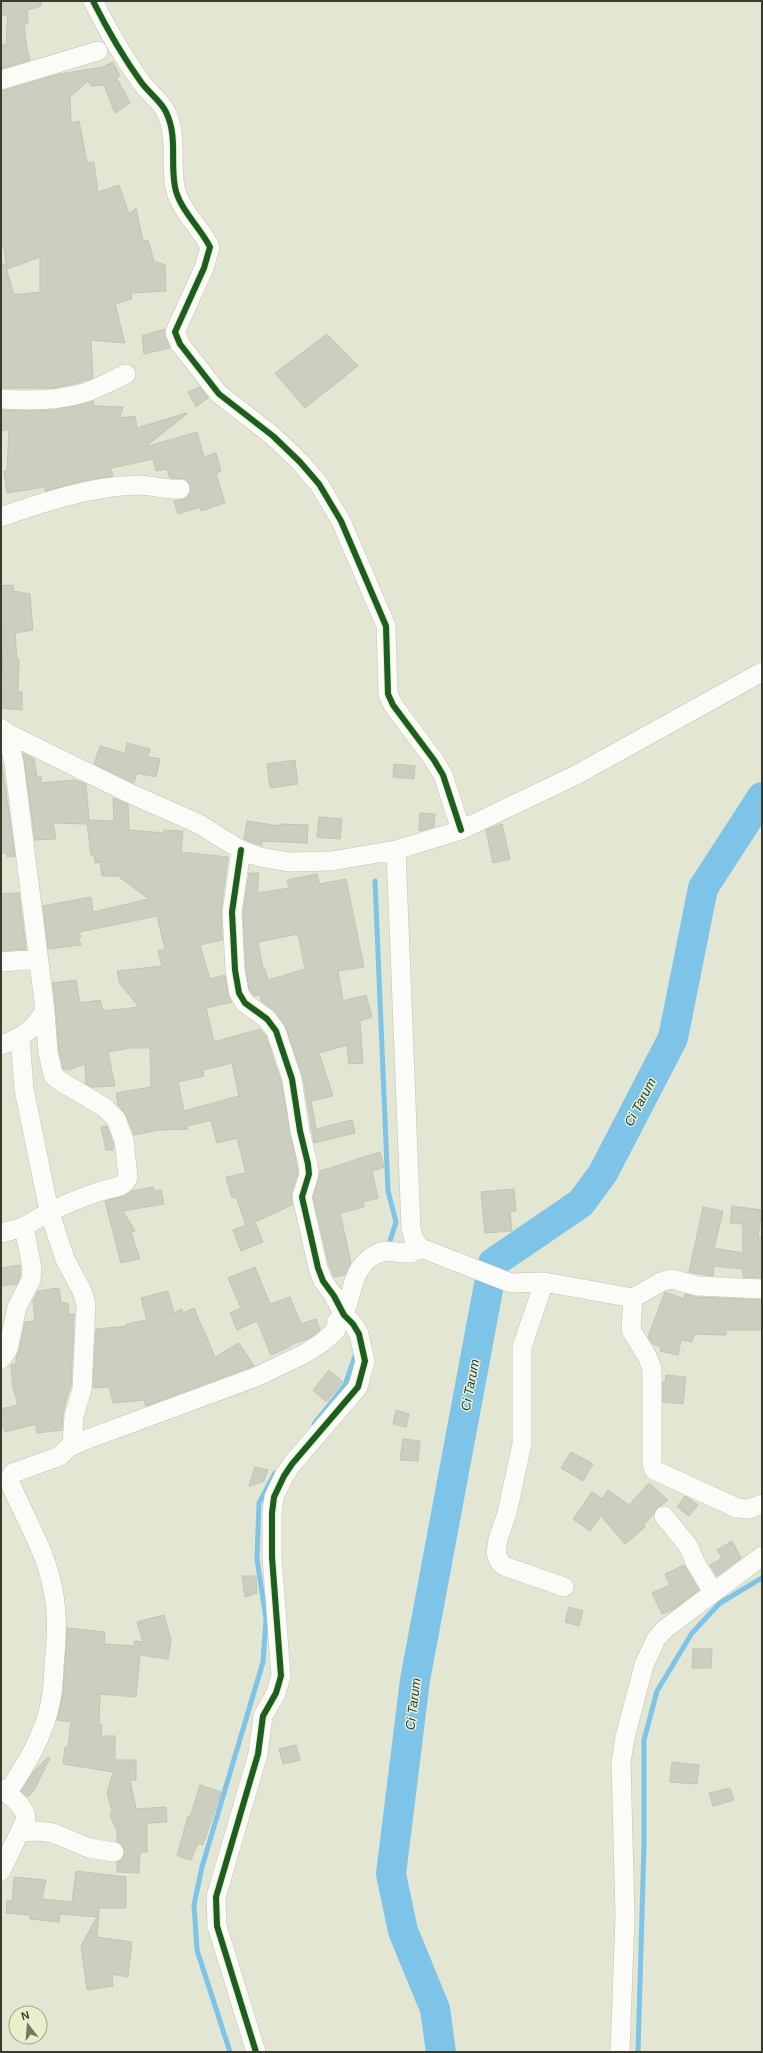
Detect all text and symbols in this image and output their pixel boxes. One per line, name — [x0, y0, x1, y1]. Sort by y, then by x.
water label: Ci Tarum — [621, 1075, 659, 1129]
water label: Ci Tarum — [458, 1358, 482, 1412]
water label: Ci Tarum — [402, 1677, 424, 1731]
north arrow — [8, 2005, 48, 2045]
text: N — [20, 2009, 31, 2022]

